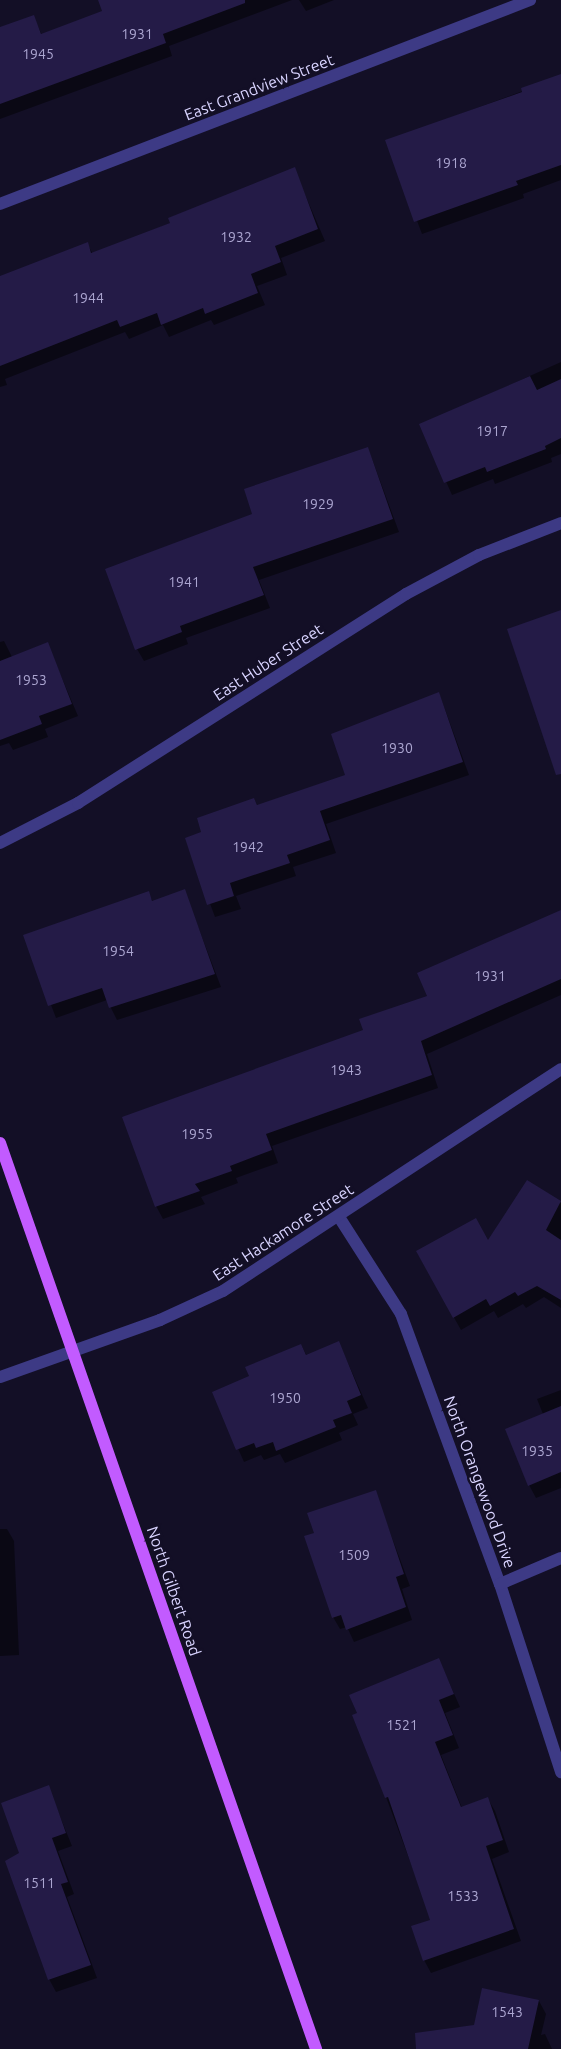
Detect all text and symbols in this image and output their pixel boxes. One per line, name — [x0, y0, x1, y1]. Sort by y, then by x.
house number: 1931 — [121, 26, 153, 42]
house number: 1945 — [22, 46, 54, 62]
street label: East Grandview Street — [181, 50, 337, 124]
house number: 1918 — [435, 155, 467, 171]
house number: 1932 — [220, 229, 252, 245]
house number: 1944 — [72, 290, 104, 306]
house number: 1917 — [476, 423, 508, 439]
house number: 1929 — [302, 496, 334, 512]
house number: 1941 — [168, 574, 200, 590]
street label: East Huber Street — [210, 619, 326, 705]
house number: 1953 — [15, 672, 47, 688]
house number: 1930 — [381, 740, 413, 756]
house number: 1942 — [232, 839, 264, 855]
house number: 1954 — [102, 943, 134, 959]
house number: 1931 — [474, 968, 506, 984]
house number: 1943 — [330, 1062, 362, 1078]
house number: 1955 — [181, 1126, 213, 1142]
street label: East Hackamore Street — [209, 1179, 357, 1285]
house number: 1950 — [269, 1390, 301, 1406]
street label: North Orangewood Drive — [440, 1393, 520, 1571]
house number: 1935 — [521, 1443, 553, 1459]
street label: North Gilbert Road — [143, 1524, 205, 1658]
house number: 1509 — [338, 1547, 370, 1563]
house number: 1521 — [386, 1717, 418, 1733]
house number: 1511 — [23, 1875, 55, 1891]
house number: 1533 — [447, 1888, 479, 1904]
house number: 1543 — [491, 2004, 523, 2020]

